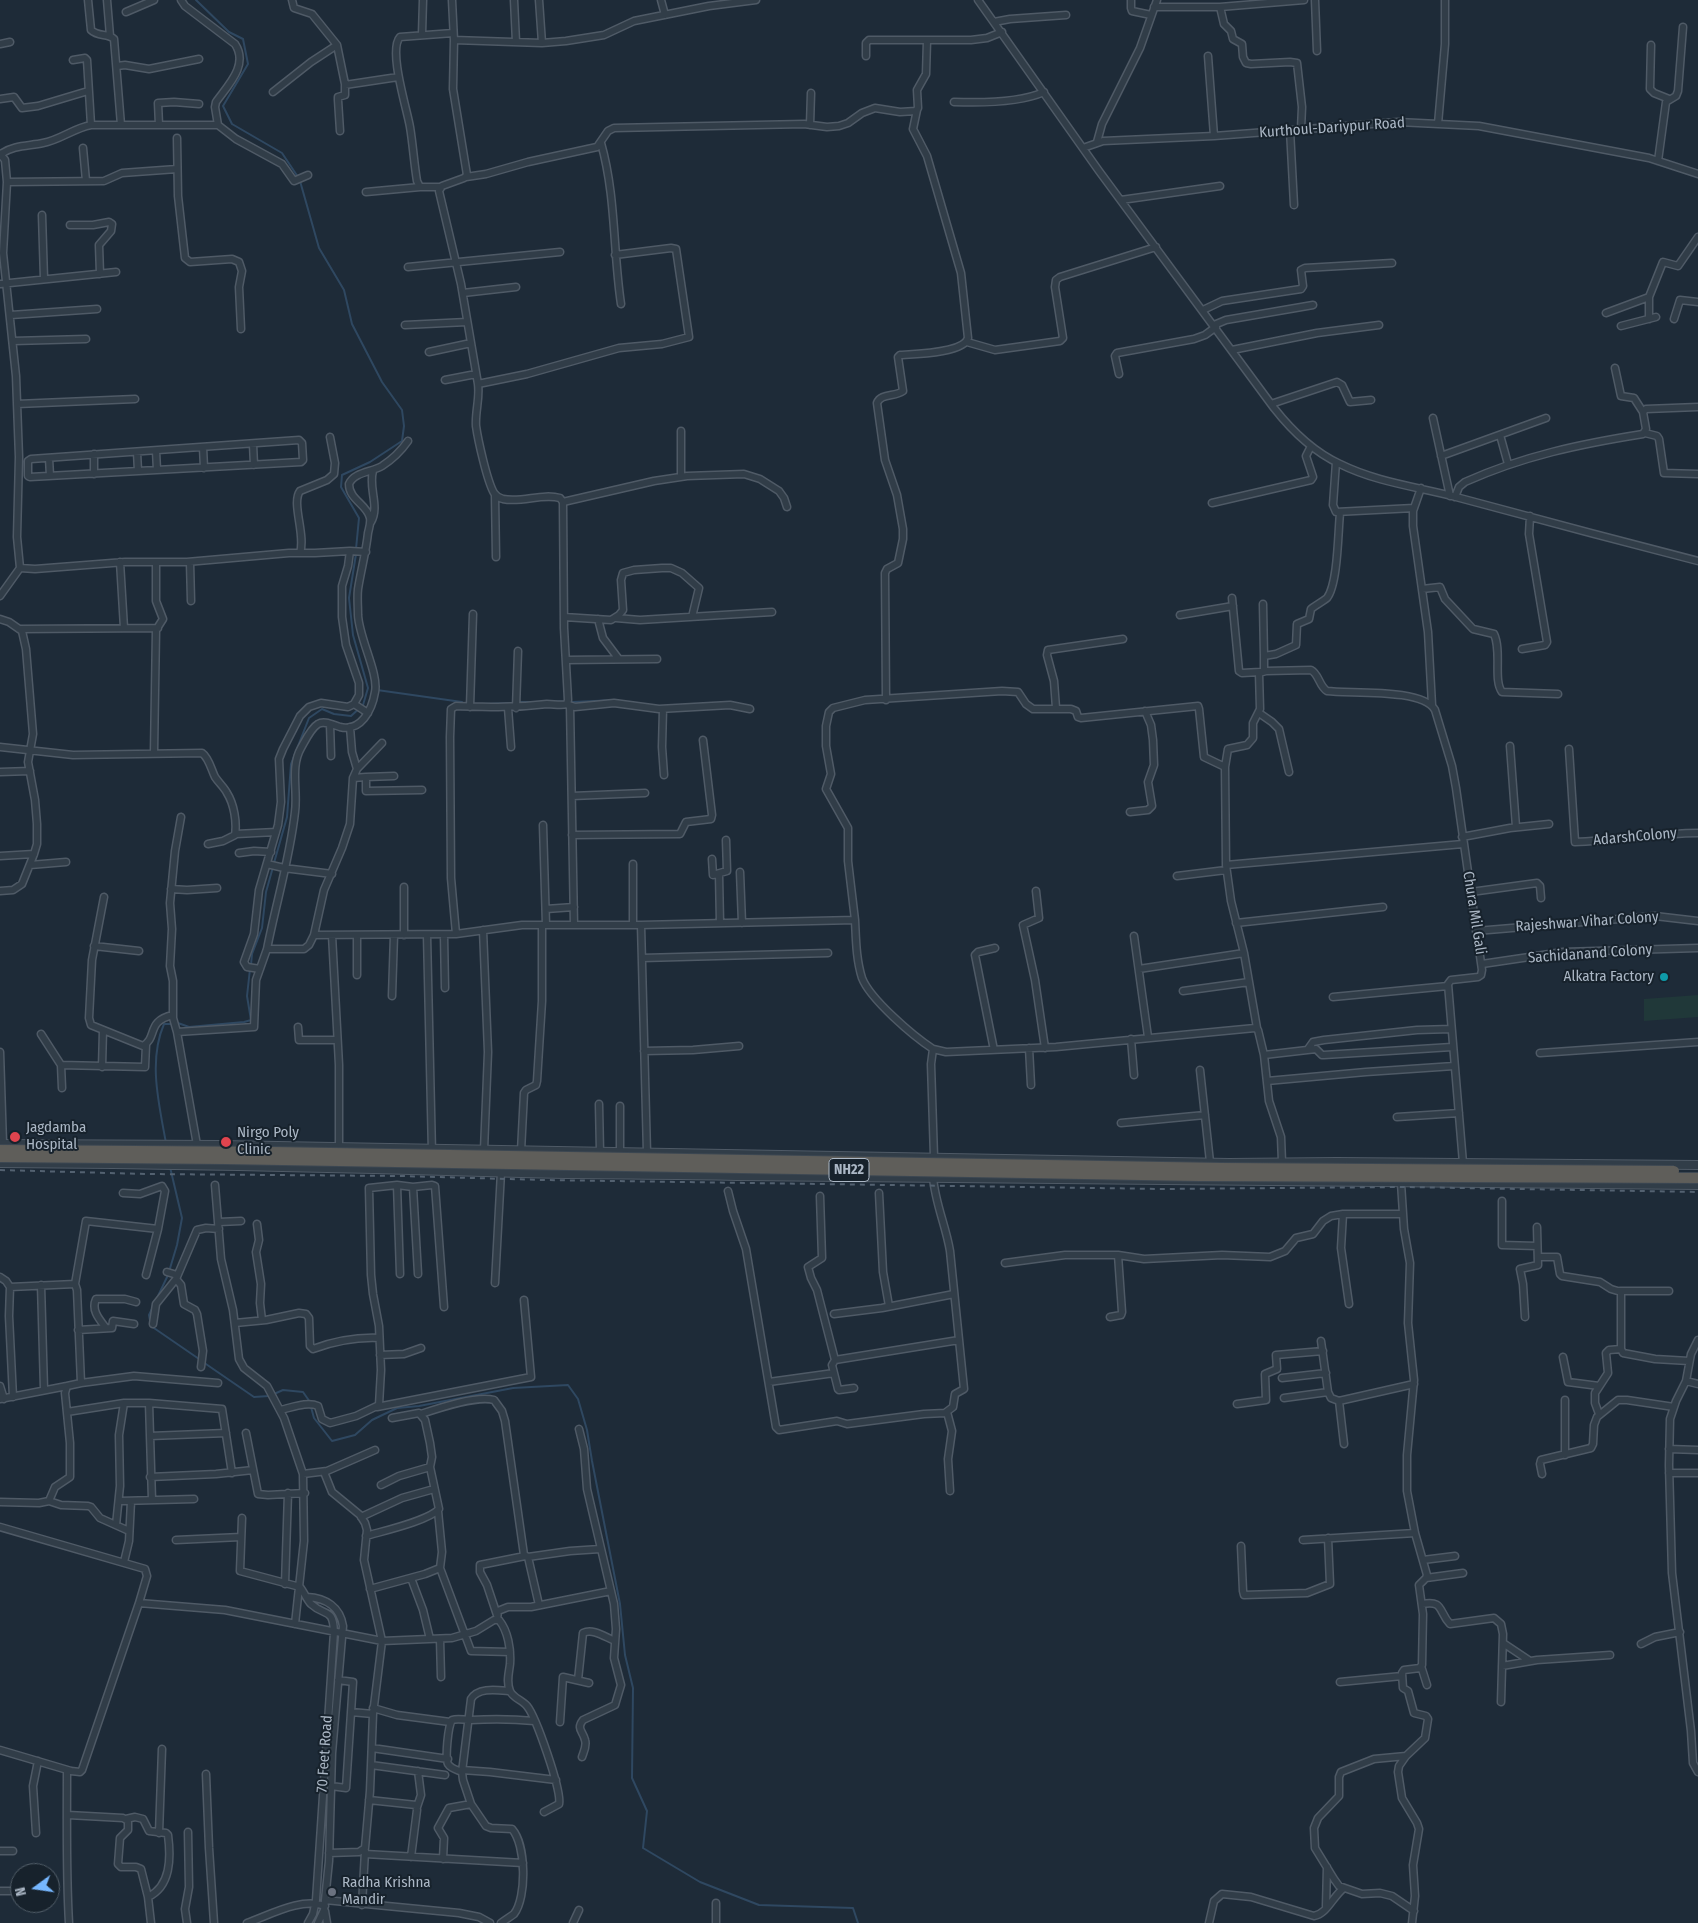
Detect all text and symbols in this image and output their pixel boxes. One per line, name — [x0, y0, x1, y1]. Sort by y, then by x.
street label: Kurthoul-Dariypur Road — [1259, 114, 1405, 142]
street label: AdarshColony — [1592, 824, 1678, 850]
street label: Chura Mil Gali — [1459, 870, 1489, 956]
street label: Rajeshwar Vihar Colony — [1515, 908, 1659, 936]
street label: Sachidanand Colony — [1527, 941, 1653, 967]
place label: Alkatra Factory — [1564, 968, 1654, 986]
marker: Alkatra Factory — [1658, 971, 1670, 983]
place label: Jagdamba Hospital — [26, 1119, 86, 1154]
place label: Nirgo Poly Clinic — [237, 1124, 299, 1159]
marker: Jagdamba Hospital — [8, 1130, 22, 1144]
marker: Nirgo Poly Clinic — [219, 1135, 233, 1149]
road number: NH22 — [829, 1158, 869, 1182]
street label: 70 Feet Road — [313, 1715, 337, 1793]
north arrow — [10, 1863, 60, 1913]
place label: Radha Krishna Mandir — [342, 1874, 431, 1909]
text: N — [12, 1885, 30, 1898]
marker: Radha Krishna Mandir — [326, 1886, 338, 1898]

